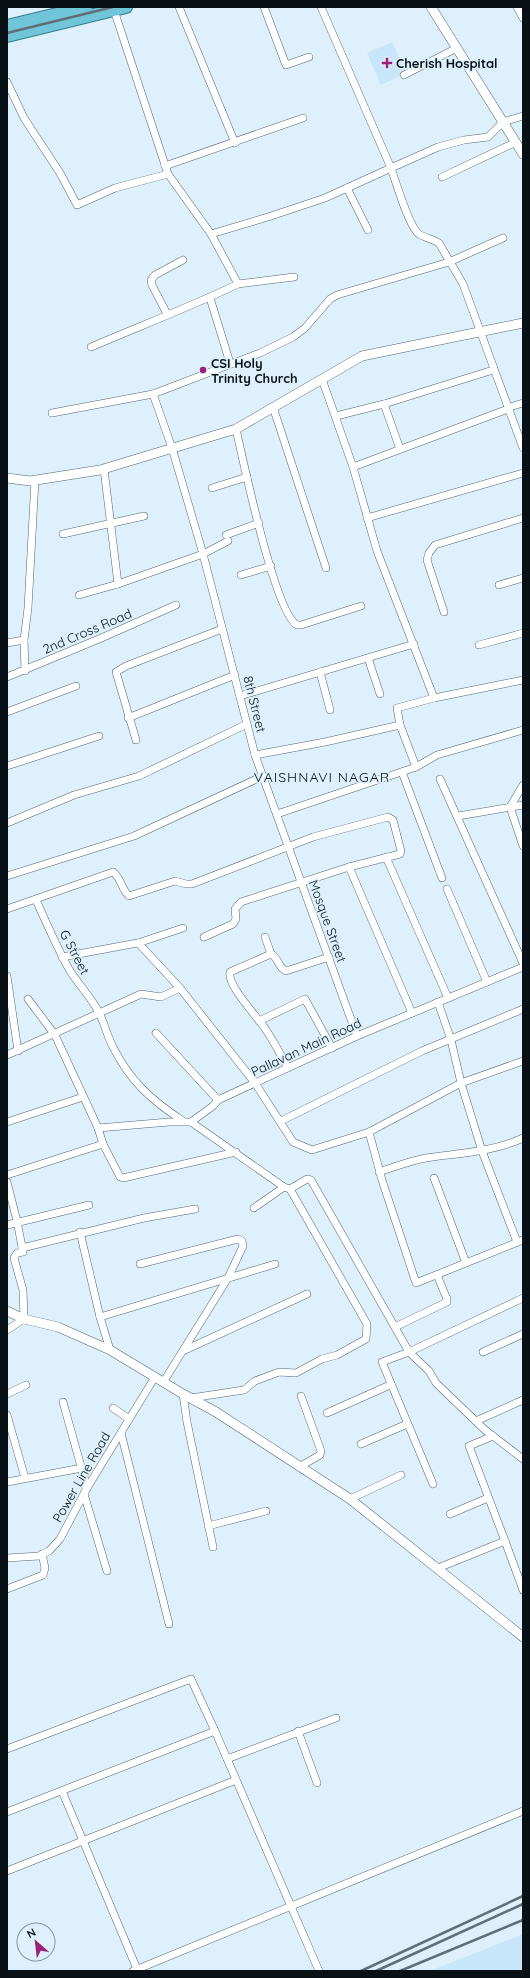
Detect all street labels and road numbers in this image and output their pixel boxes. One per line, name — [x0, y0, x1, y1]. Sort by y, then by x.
street label: 2nd Cross Road — [40, 605, 134, 657]
street label: 8th Street — [240, 674, 270, 734]
street label: Mosque Street — [306, 878, 350, 964]
street label: G Street — [57, 927, 93, 977]
street label: Pallavan Main Road — [248, 1014, 364, 1080]
street label: Power Line Road — [49, 1429, 113, 1525]

